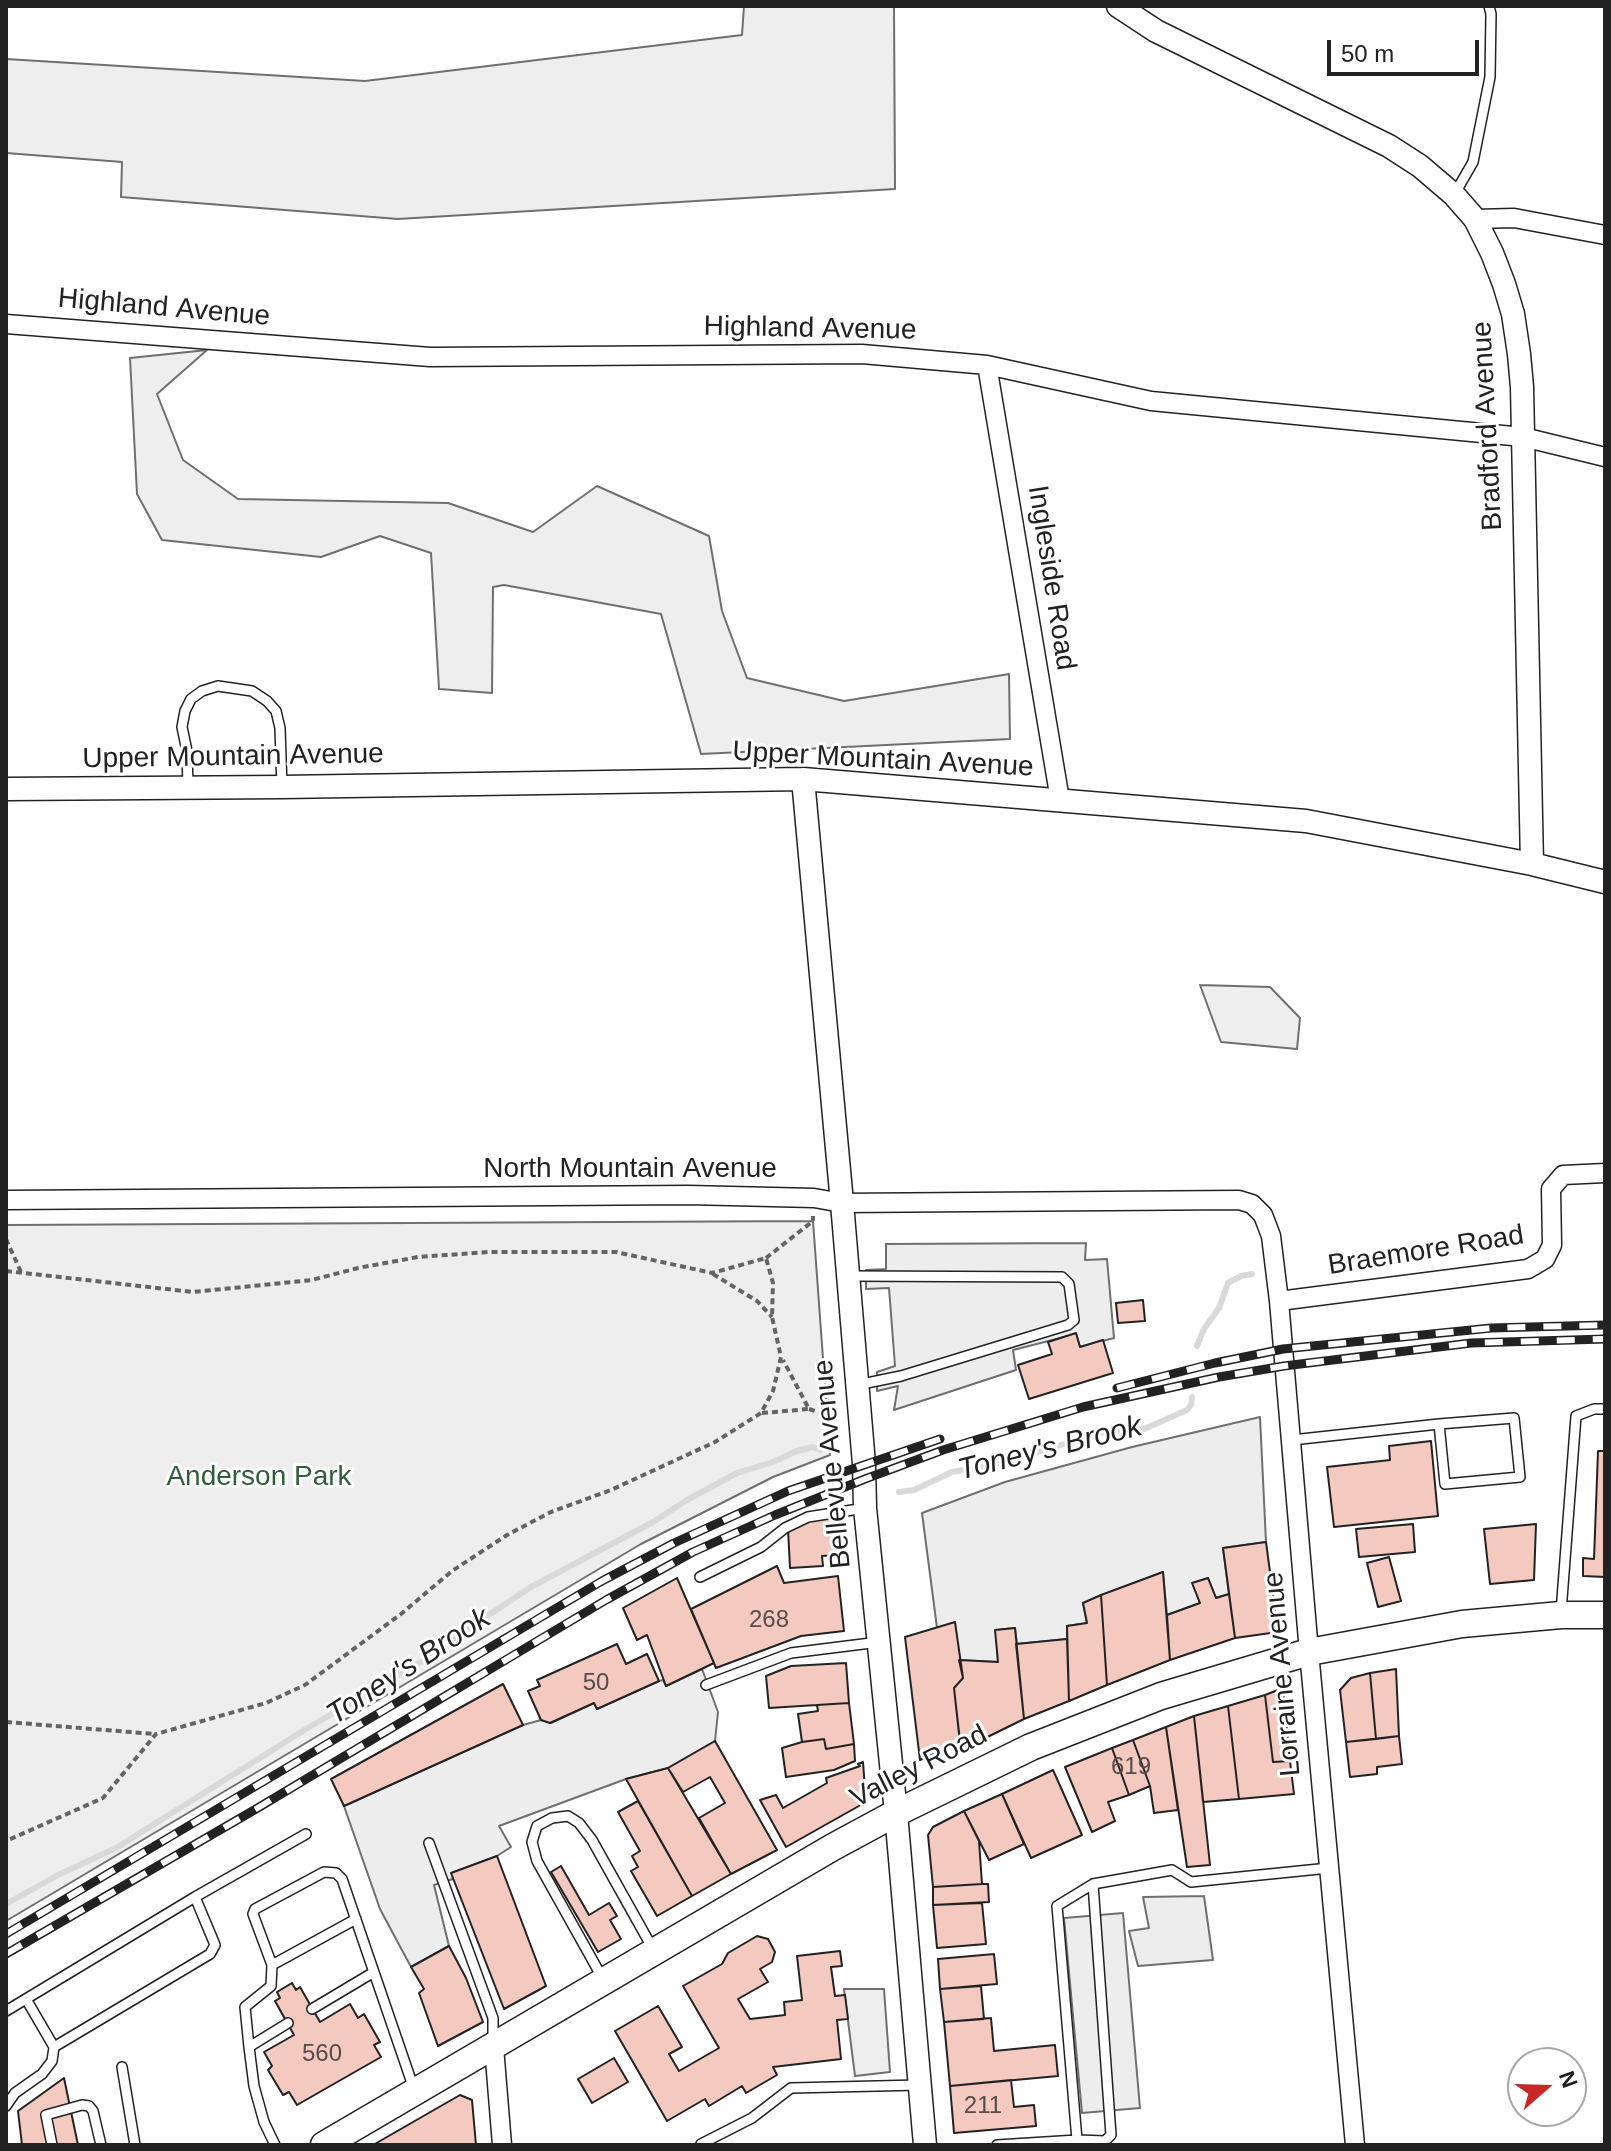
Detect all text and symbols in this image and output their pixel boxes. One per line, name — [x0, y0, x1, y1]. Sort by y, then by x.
scale bar — [1331, 24, 1483, 74]
text: 50 m — [1341, 40, 1394, 67]
street label: Highland Avenue — [57, 282, 271, 334]
street label: Highland Avenue — [703, 310, 917, 348]
street label: Bradford Avenue — [1466, 320, 1510, 532]
street label: Ingleside Road — [1020, 483, 1082, 673]
street label: Upper Mountain Avenue — [732, 735, 1034, 785]
street label: Upper Mountain Avenue — [82, 738, 384, 776]
street label: North Mountain Avenue — [483, 1152, 777, 1186]
street label: Braemore Road — [1326, 1219, 1526, 1283]
street label: Bellevue Avenue — [807, 1358, 859, 1570]
water label: Toney's Brook — [954, 1409, 1146, 1489]
park label: Anderson Park — [166, 1460, 352, 1494]
street label: Lorraine Avenue — [1257, 1570, 1309, 1778]
water label: Toney's Brook — [320, 1601, 498, 1733]
house number: 268 — [749, 1606, 789, 1634]
house number: 50 — [583, 1669, 609, 1697]
street label: Valley Road — [845, 1718, 993, 1816]
house number: 619 — [1111, 1753, 1151, 1781]
house number: 560 — [302, 2040, 342, 2068]
north arrow — [1507, 2047, 1587, 2127]
text: N — [1554, 2068, 1583, 2091]
house number: 211 — [964, 2092, 1002, 2120]

